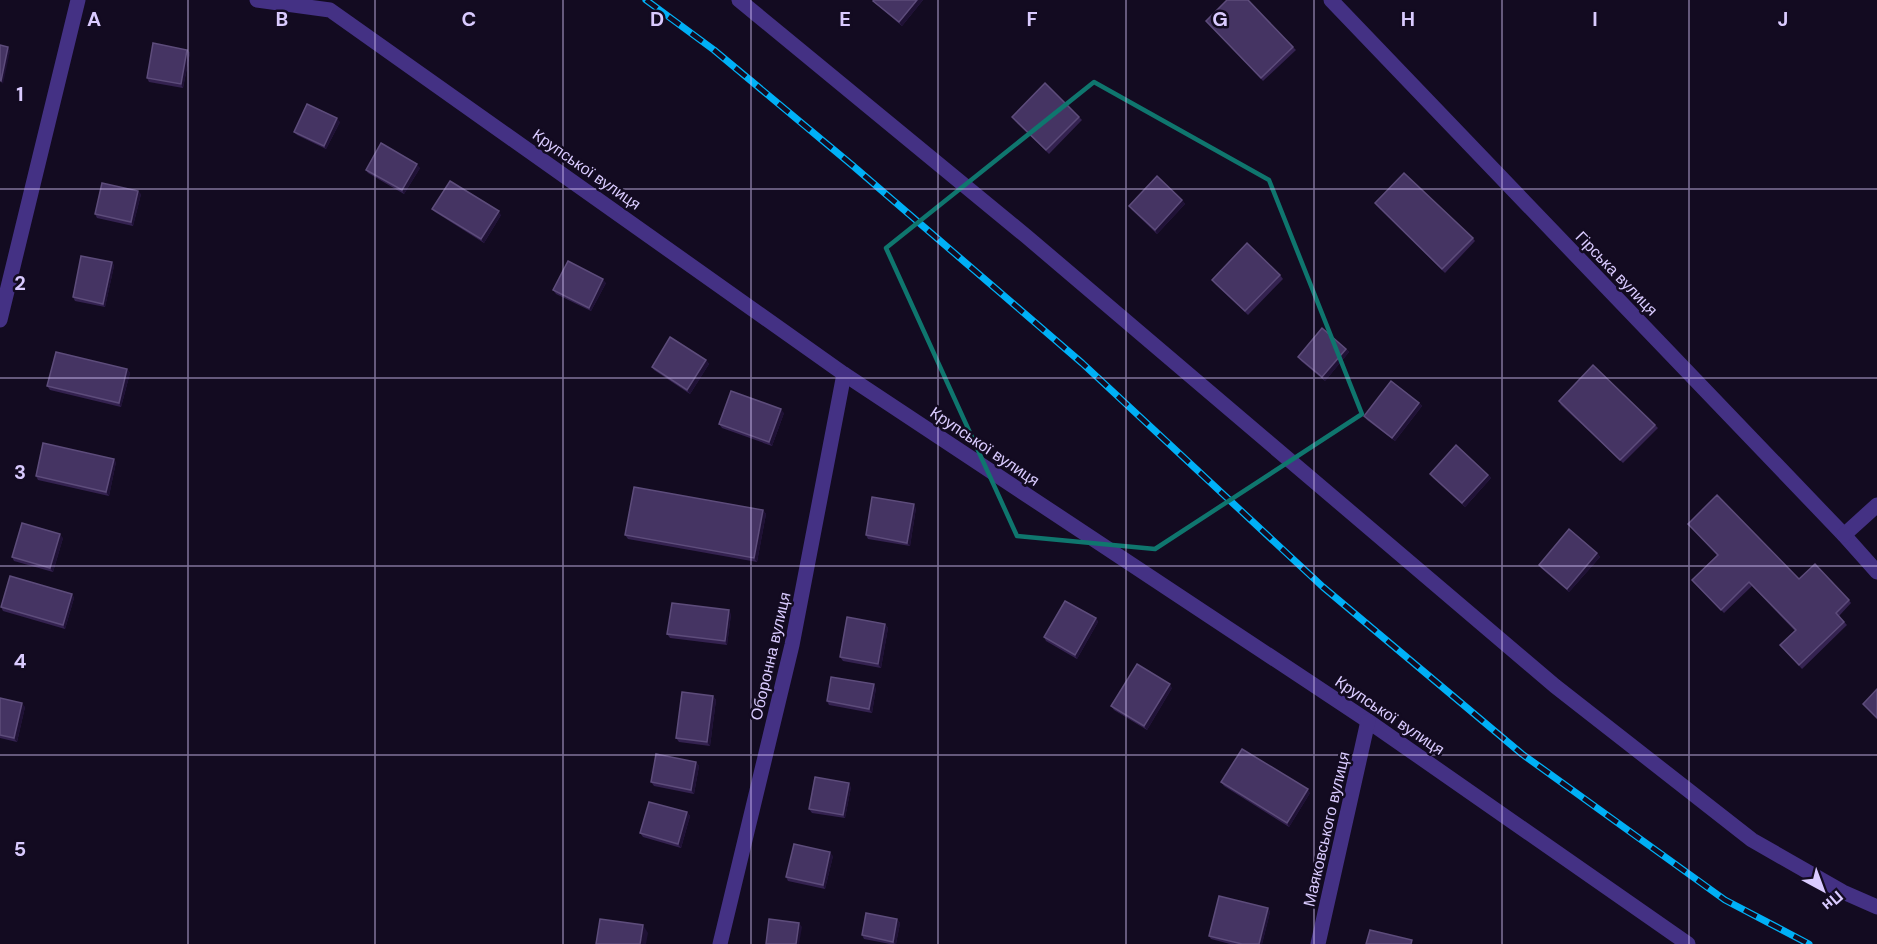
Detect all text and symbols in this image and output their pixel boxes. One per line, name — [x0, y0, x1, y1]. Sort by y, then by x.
text: A — [87, 6, 101, 32]
text: B — [276, 6, 288, 32]
text: C — [462, 6, 476, 32]
text: D — [650, 6, 664, 32]
text: E — [839, 6, 851, 32]
text: F — [1026, 6, 1038, 32]
text: G — [1212, 6, 1228, 32]
text: H — [1401, 6, 1415, 32]
text: I — [1592, 6, 1598, 32]
text: J — [1778, 6, 1788, 32]
text: 1 — [16, 81, 24, 107]
street label: Крупської вулиця — [528, 124, 645, 215]
street label: Гірська вулиця — [1571, 227, 1662, 320]
text: 2 — [14, 270, 26, 296]
street label: Крупської вулиця — [926, 402, 1044, 491]
text: 3 — [14, 459, 26, 485]
street label: Оборонна вулиця — [746, 590, 795, 722]
text: 4 — [14, 648, 27, 674]
street label: Крупської вулиця — [1331, 671, 1449, 760]
street label: Маяковського вулиця — [1298, 750, 1355, 909]
text: 5 — [14, 836, 26, 862]
north arrow — [1793, 860, 1853, 920]
text: Пн — [1818, 886, 1847, 916]

